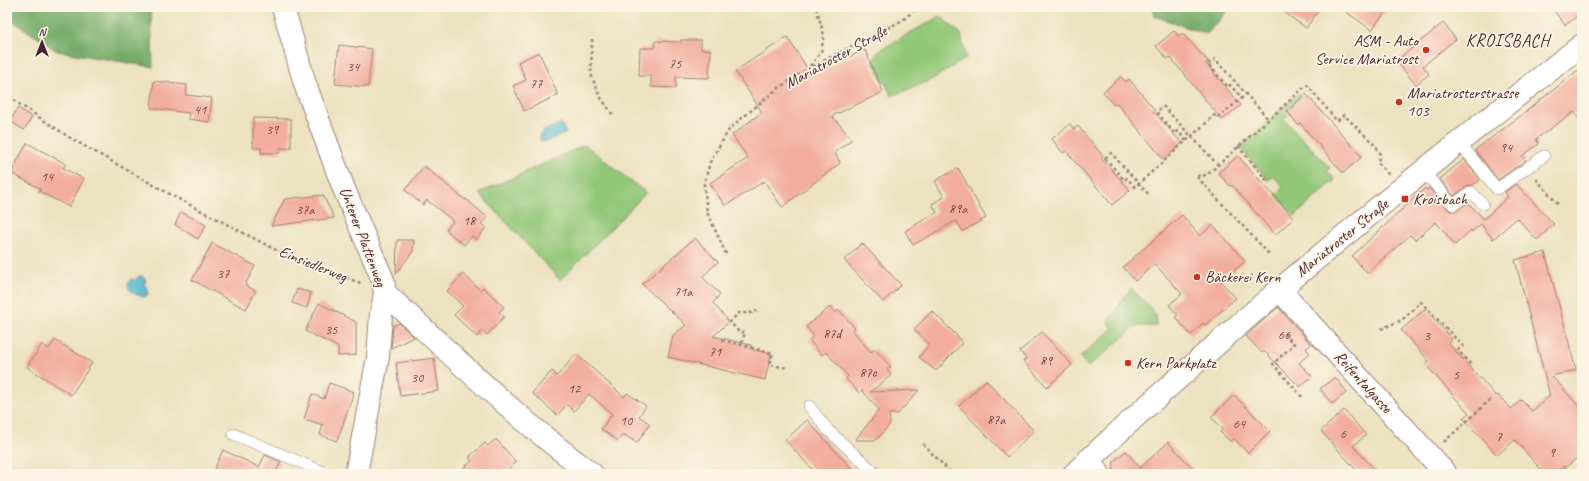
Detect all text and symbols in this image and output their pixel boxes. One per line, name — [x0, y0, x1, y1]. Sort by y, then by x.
street label: Mariatroster Straße — [782, 20, 892, 93]
north arrow — [22, 22, 62, 62]
text: N — [39, 25, 48, 39]
district label: KROISBACH — [1466, 30, 1553, 51]
place label: ASM - Auto Service Mariatrost — [1315, 31, 1420, 69]
marker: ASM - Auto Service Mariatrost — [1421, 45, 1431, 55]
house number: 75 — [669, 55, 682, 72]
house number: 34 — [347, 58, 361, 75]
house number: 77 — [530, 75, 543, 92]
place label: Mariatrosterstrasse 103 — [1407, 83, 1520, 121]
marker: Mariatrosterstrasse 103 — [1394, 97, 1404, 107]
house number: 41 — [194, 101, 207, 118]
house number: 39 — [266, 121, 280, 138]
house number: 94 — [1500, 139, 1514, 156]
house number: 14 — [41, 168, 55, 185]
street label: Unterer Plattenweg — [335, 184, 392, 291]
place label: Kroisbach — [1413, 189, 1468, 209]
street label: Mariatroster Straße — [1292, 193, 1394, 281]
marker: Kroisbach — [1400, 194, 1410, 204]
house number: 89a — [949, 200, 968, 217]
house number: 37a — [296, 201, 315, 218]
house number: 18 — [463, 212, 477, 229]
street label: Einsiedlerweg — [276, 241, 351, 287]
house number: 37 — [217, 265, 230, 282]
place label: Bäckerei Kern — [1205, 267, 1281, 287]
marker: Bäckerei Kern — [1192, 272, 1202, 282]
house number: 71a — [674, 283, 693, 300]
house number: 35 — [325, 321, 338, 338]
house number: 87d — [823, 325, 844, 342]
house number: 66 — [1278, 326, 1291, 343]
house number: 3 — [1424, 327, 1432, 344]
house number: 71 — [709, 343, 722, 360]
street label: Reifentalgasse — [1330, 347, 1397, 419]
house number: 89 — [1040, 352, 1054, 369]
place label: Kern Parkplatz — [1136, 353, 1218, 373]
marker: Kern Parkplatz — [1123, 358, 1133, 368]
house number: 87c — [859, 364, 878, 381]
house number: 5 — [1453, 366, 1460, 383]
house number: 30 — [411, 369, 425, 386]
house number: 12 — [568, 380, 582, 397]
house number: 87a — [987, 411, 1006, 428]
house number: 10 — [620, 412, 634, 429]
house number: 64 — [1233, 415, 1247, 432]
house number: 6 — [1340, 425, 1347, 442]
house number: 7 — [1496, 428, 1503, 445]
house number: 9 — [1549, 444, 1557, 461]

